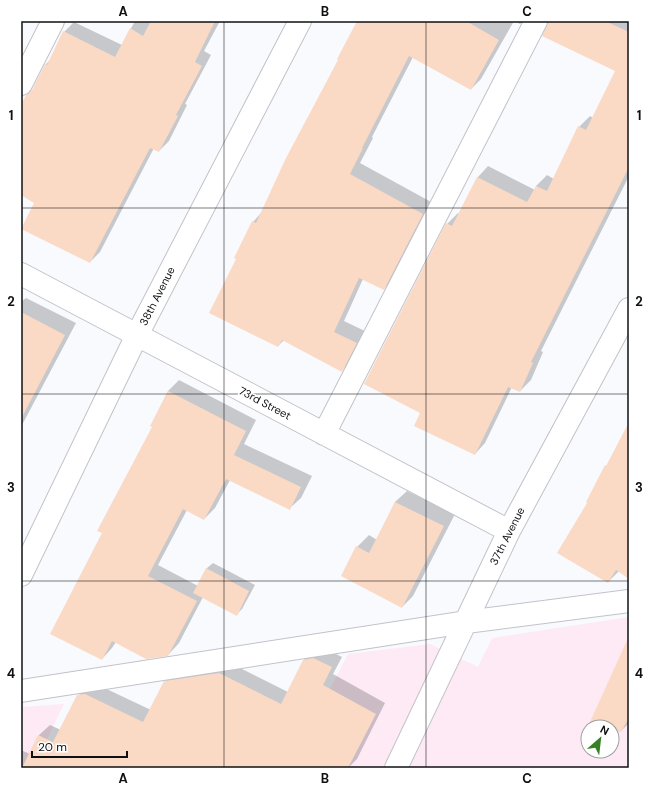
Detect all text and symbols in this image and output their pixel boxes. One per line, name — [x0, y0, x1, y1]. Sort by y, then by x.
text: A — [118, 3, 128, 20]
text: B — [321, 3, 329, 20]
text: C — [522, 3, 532, 20]
text: 1 — [9, 107, 13, 124]
text: 1 — [637, 107, 641, 124]
street label: 38th Avenue — [136, 264, 178, 328]
text: 2 — [7, 293, 15, 310]
text: 2 — [635, 293, 643, 310]
street label: 73rd Street — [237, 383, 293, 423]
text: 3 — [7, 479, 15, 496]
text: 3 — [635, 479, 643, 496]
street label: 37th Avenue — [486, 505, 528, 567]
text: 4 — [7, 665, 15, 682]
text: 4 — [635, 665, 643, 682]
north arrow — [580, 719, 620, 759]
text: N — [598, 722, 612, 738]
scale bar — [32, 733, 127, 759]
text: 20 m — [38, 739, 67, 755]
text: A — [118, 770, 128, 787]
text: B — [321, 770, 329, 787]
text: C — [522, 770, 532, 787]

